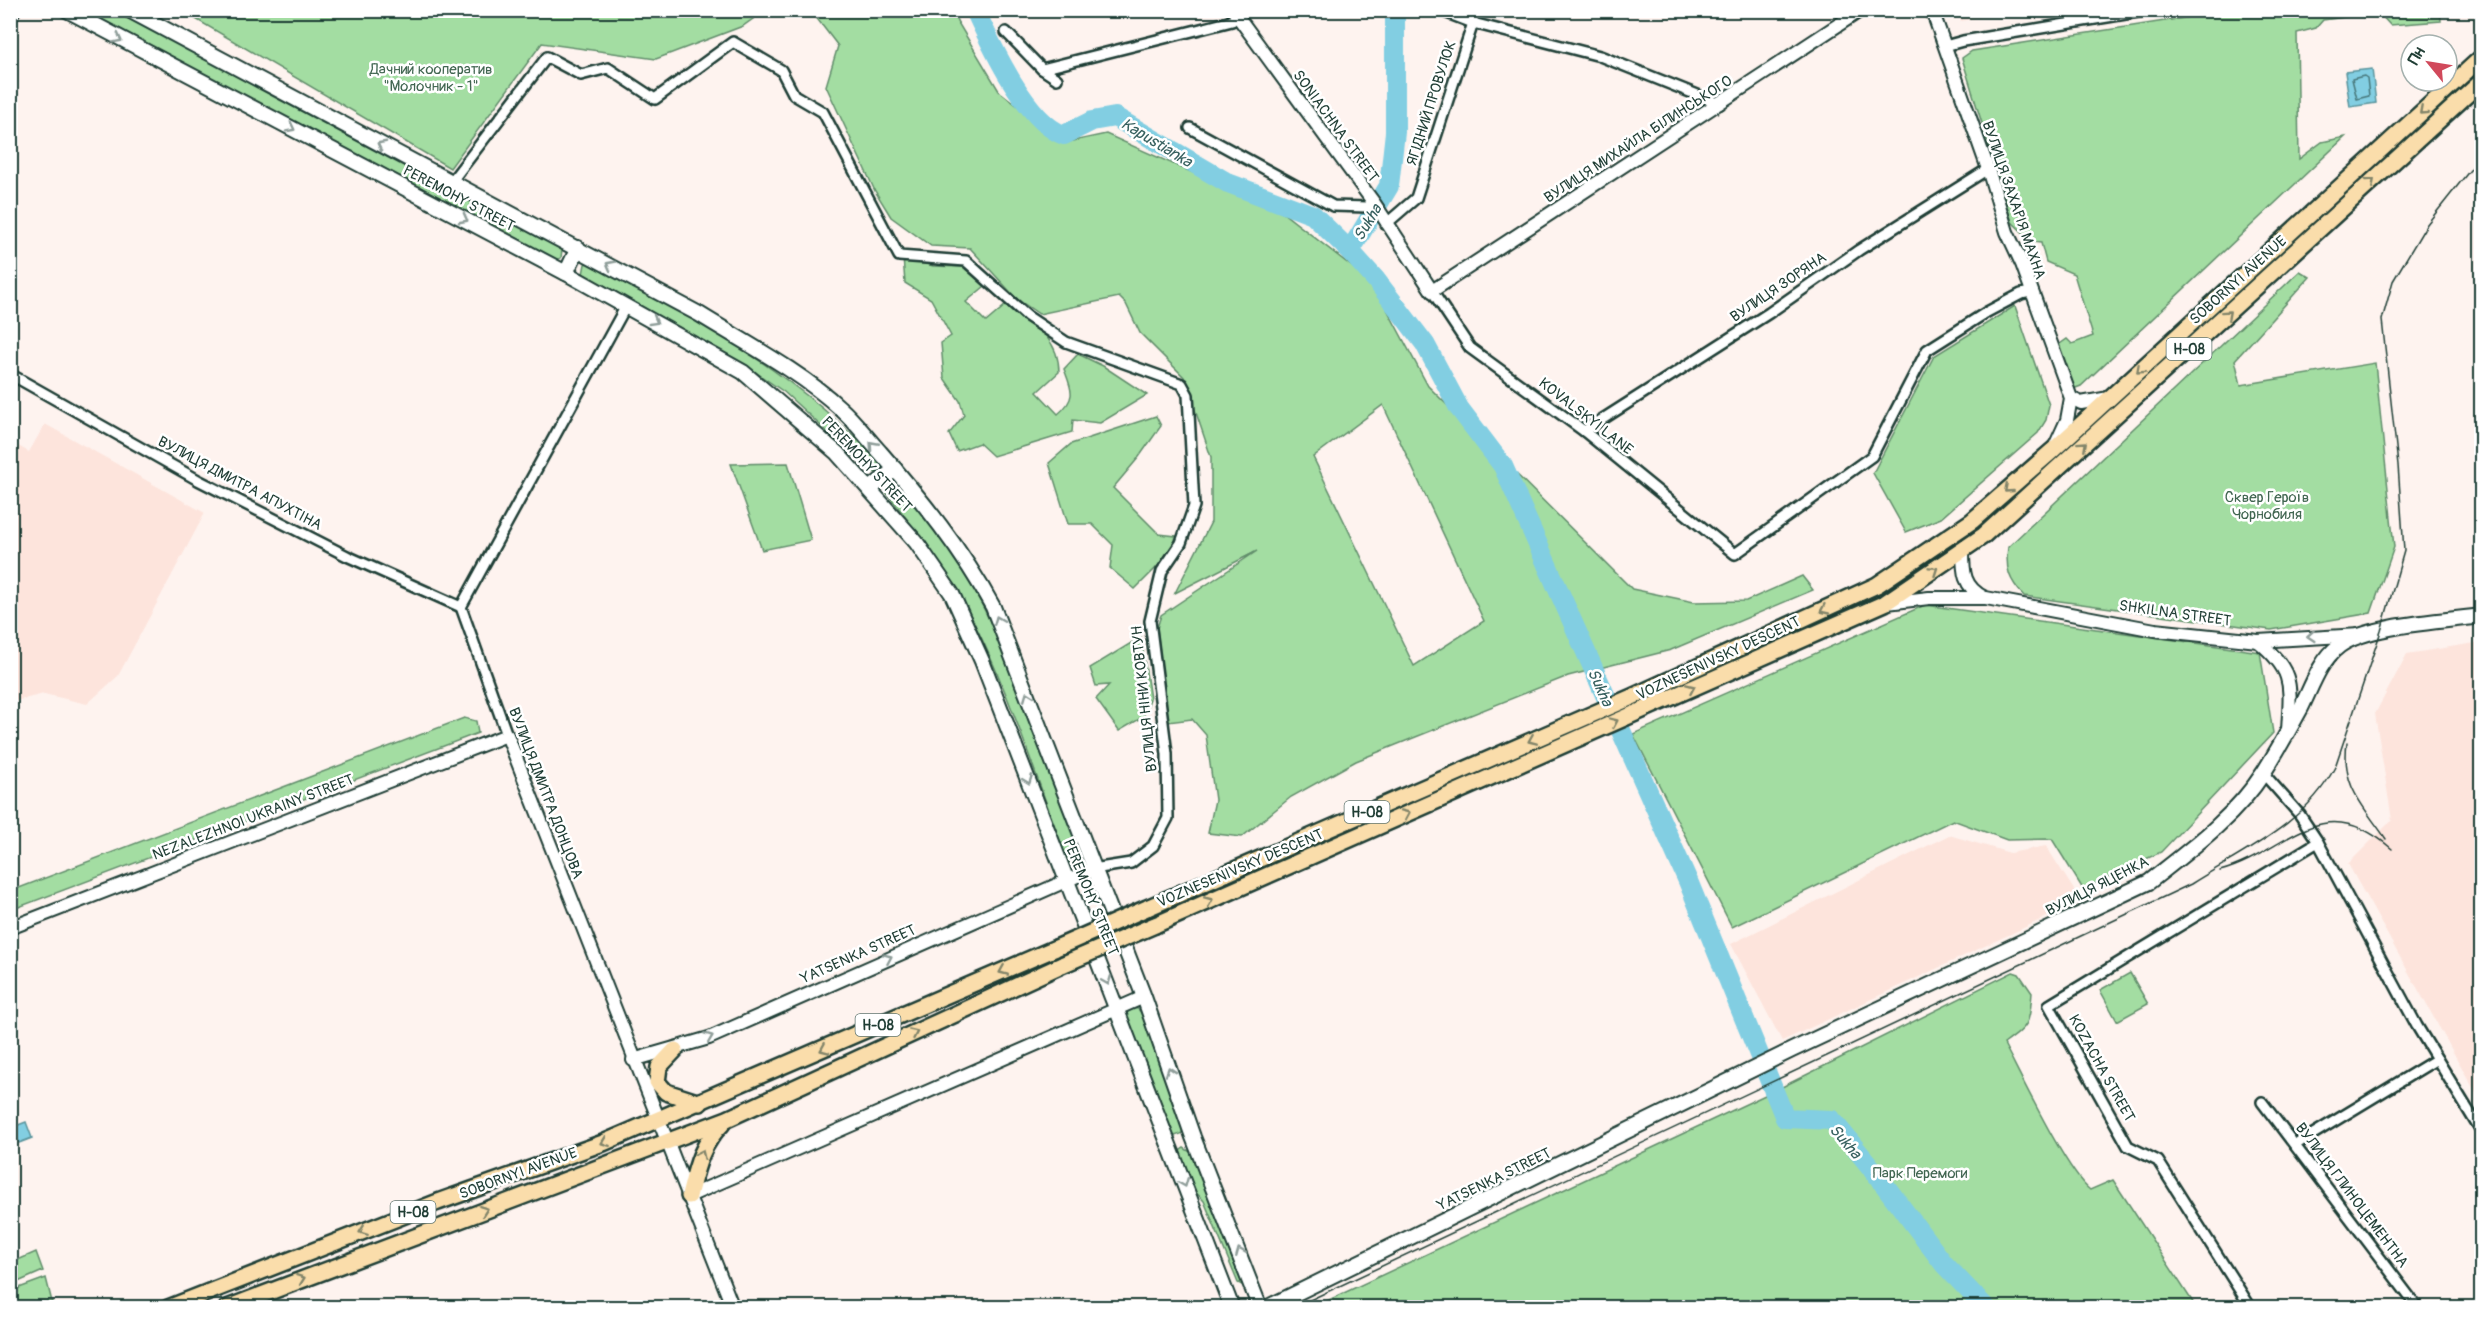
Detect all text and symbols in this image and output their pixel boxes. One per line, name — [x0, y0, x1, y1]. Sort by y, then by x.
one-way arrow — [112, 32, 122, 43]
north arrow — [2399, 33, 2459, 93]
street label: ЯГІДНИЙ ПРОВУЛОК — [1402, 38, 1461, 168]
text: Пн — [2404, 43, 2430, 69]
park label: Дачний кооператив "Молочник - 1" — [369, 60, 492, 96]
street label: SONIACHNA STREET — [1289, 67, 1383, 186]
street label: ВУЛИЦЯ МИХАЙЛА БІЛИНСЬКОГО — [1541, 71, 1736, 207]
one-way arrow — [2419, 104, 2430, 115]
water label: Kapustianka — [1117, 114, 1197, 173]
street label: ВУЛИЦЯ ЗАХАРІЯ МАХНА — [1978, 119, 2050, 282]
one-way arrow — [285, 121, 296, 132]
one-way arrow — [377, 141, 388, 152]
street label: PEREMOHY STREET — [400, 161, 518, 236]
one-way arrow — [2364, 178, 2375, 189]
water label: Sukha — [1349, 199, 1387, 244]
one-way arrow — [458, 212, 468, 223]
street label: SOBORNYI AVENUE — [2186, 232, 2291, 329]
street label: ВУЛИЦЯ ЗОРЯНА — [1727, 248, 1830, 327]
one-way arrow — [605, 261, 616, 272]
one-way arrow — [2220, 310, 2231, 321]
one-way arrow — [648, 314, 658, 326]
road number: Н-08 — [2166, 338, 2212, 360]
one-way arrow — [2136, 363, 2146, 374]
street label: KOVALSKYI LANE — [1535, 374, 1637, 459]
street label: PEREMOHY STREET — [817, 413, 916, 516]
street label: ВУЛИЦЯ ДМИТРА АПУХТІНА — [154, 432, 325, 535]
one-way arrow — [869, 441, 880, 452]
one-way arrow — [2076, 441, 2087, 452]
one-way arrow — [2004, 482, 2015, 493]
park label: Сквер Героїв Чорнобиля — [2225, 488, 2309, 524]
one-way arrow — [1927, 566, 1938, 577]
street label: SHKILNA STREET — [2118, 596, 2232, 631]
one-way arrow — [1819, 602, 1830, 614]
street label: VOZNESENIVSKY DESCENT — [1633, 612, 1803, 705]
one-way arrow — [993, 615, 1005, 626]
street label: ВУЛИЦЯ НІНИ КОВТУН — [1127, 625, 1162, 773]
one-way arrow — [2306, 630, 2315, 643]
water label: Sukha — [1583, 666, 1618, 711]
one-way arrow — [1685, 683, 1696, 695]
one-way arrow — [1023, 692, 1035, 703]
street label: ВУЛИЦЯ ДМИТРА ДОНЦОВА — [504, 705, 587, 882]
one-way arrow — [1608, 717, 1619, 729]
one-way arrow — [1528, 733, 1539, 745]
street label: NEZALEZHNOI UKRAINY STREET — [150, 770, 357, 865]
one-way arrow — [1021, 774, 1033, 785]
road number: Н-08 — [1344, 801, 1390, 823]
one-way arrow — [1400, 809, 1411, 821]
street label: VOZNESENIVSKY DESCENT — [1154, 825, 1326, 912]
street label: PEREMOHY STREET — [1058, 836, 1123, 958]
street label: ВУЛИЦЯ ЯЦЕНКА — [2043, 852, 2152, 921]
one-way arrow — [1202, 896, 1213, 908]
street label: YATSENKA STREET — [797, 921, 919, 989]
one-way arrow — [881, 954, 892, 966]
one-way arrow — [998, 964, 1009, 976]
one-way arrow — [1100, 975, 1112, 986]
street label: KOZACHA STREET — [2064, 1011, 2139, 1125]
road number: Н-08 — [856, 1014, 900, 1036]
one-way arrow — [908, 1028, 919, 1040]
one-way arrow — [703, 1032, 714, 1044]
one-way arrow — [819, 1041, 830, 1053]
one-way arrow — [1164, 1066, 1177, 1077]
street label: ВУЛИЦЯ ГЛИНОЦЕМЕНТНА — [2291, 1119, 2412, 1272]
water label: Sukha — [1825, 1120, 1866, 1164]
one-way arrow — [600, 1135, 611, 1147]
street label: SOBORNYI AVENUE — [457, 1143, 580, 1204]
street label: YATSENKA STREET — [1433, 1144, 1554, 1216]
one-way arrow — [694, 1149, 706, 1160]
park label: Парк Перемоги — [1873, 1164, 1968, 1183]
one-way arrow — [1176, 1178, 1189, 1188]
road number: Н-08 — [390, 1201, 436, 1223]
one-way arrow — [478, 1204, 489, 1217]
one-way arrow — [358, 1224, 368, 1237]
one-way arrow — [1235, 1248, 1247, 1259]
one-way arrow — [295, 1274, 306, 1286]

